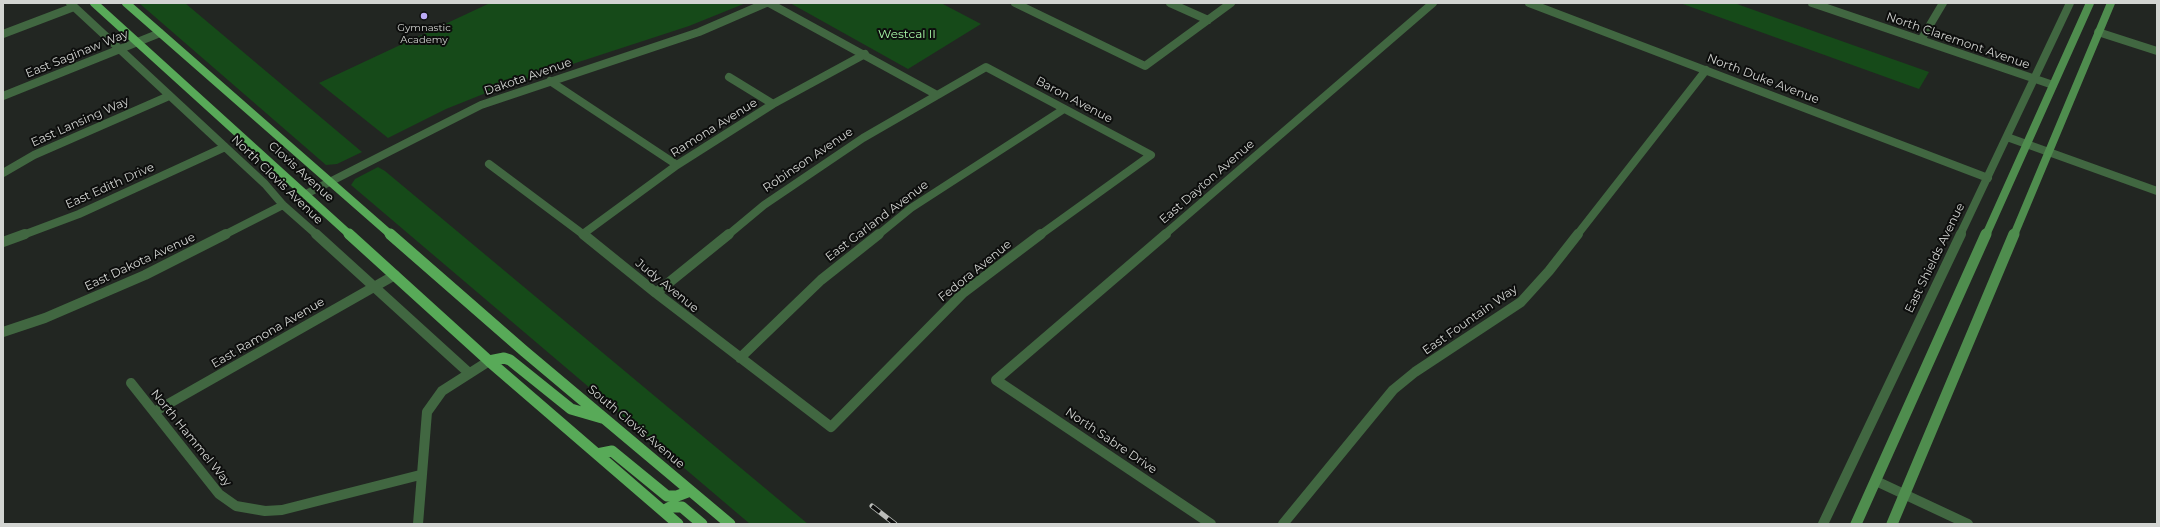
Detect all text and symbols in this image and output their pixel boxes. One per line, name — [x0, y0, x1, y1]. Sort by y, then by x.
street label: North Claremont Avenue — [1884, 10, 2032, 72]
marker: Gymnastic Academy — [419, 11, 429, 21]
place label: Gymnastic Academy — [397, 22, 451, 46]
street label: East Saginaw Way — [24, 27, 130, 81]
park label: Westcal II — [878, 27, 936, 41]
street label: North Duke Avenue — [1705, 51, 1821, 107]
street label: Dakota Avenue — [482, 55, 574, 99]
street label: Baron Avenue — [1033, 74, 1115, 126]
street label: East Lansing Way — [29, 94, 131, 150]
street label: Ramona Avenue — [668, 96, 760, 160]
street label: Robinson Avenue — [760, 125, 856, 195]
street label: North Clovis Avenue — [228, 133, 326, 227]
street label: East Dayton Avenue — [1157, 137, 1257, 227]
street label: Clovis Avenue — [265, 139, 337, 205]
street label: East Edith Drive — [63, 160, 157, 212]
street label: East Garland Avenue — [823, 178, 931, 264]
street label: East Shields Avenue — [1902, 201, 1968, 315]
street label: East Dakota Avenue — [82, 230, 198, 294]
street label: Fedora Avenue — [935, 237, 1015, 305]
street label: Judy Avenue — [633, 256, 701, 316]
street label: East Fountain Way — [1420, 282, 1520, 358]
street label: East Ramona Avenue — [209, 295, 327, 371]
street label: South Clovis Avenue — [585, 382, 687, 472]
street label: North Hammel Way — [148, 387, 234, 489]
street label: North Sabre Drive — [1062, 405, 1160, 477]

